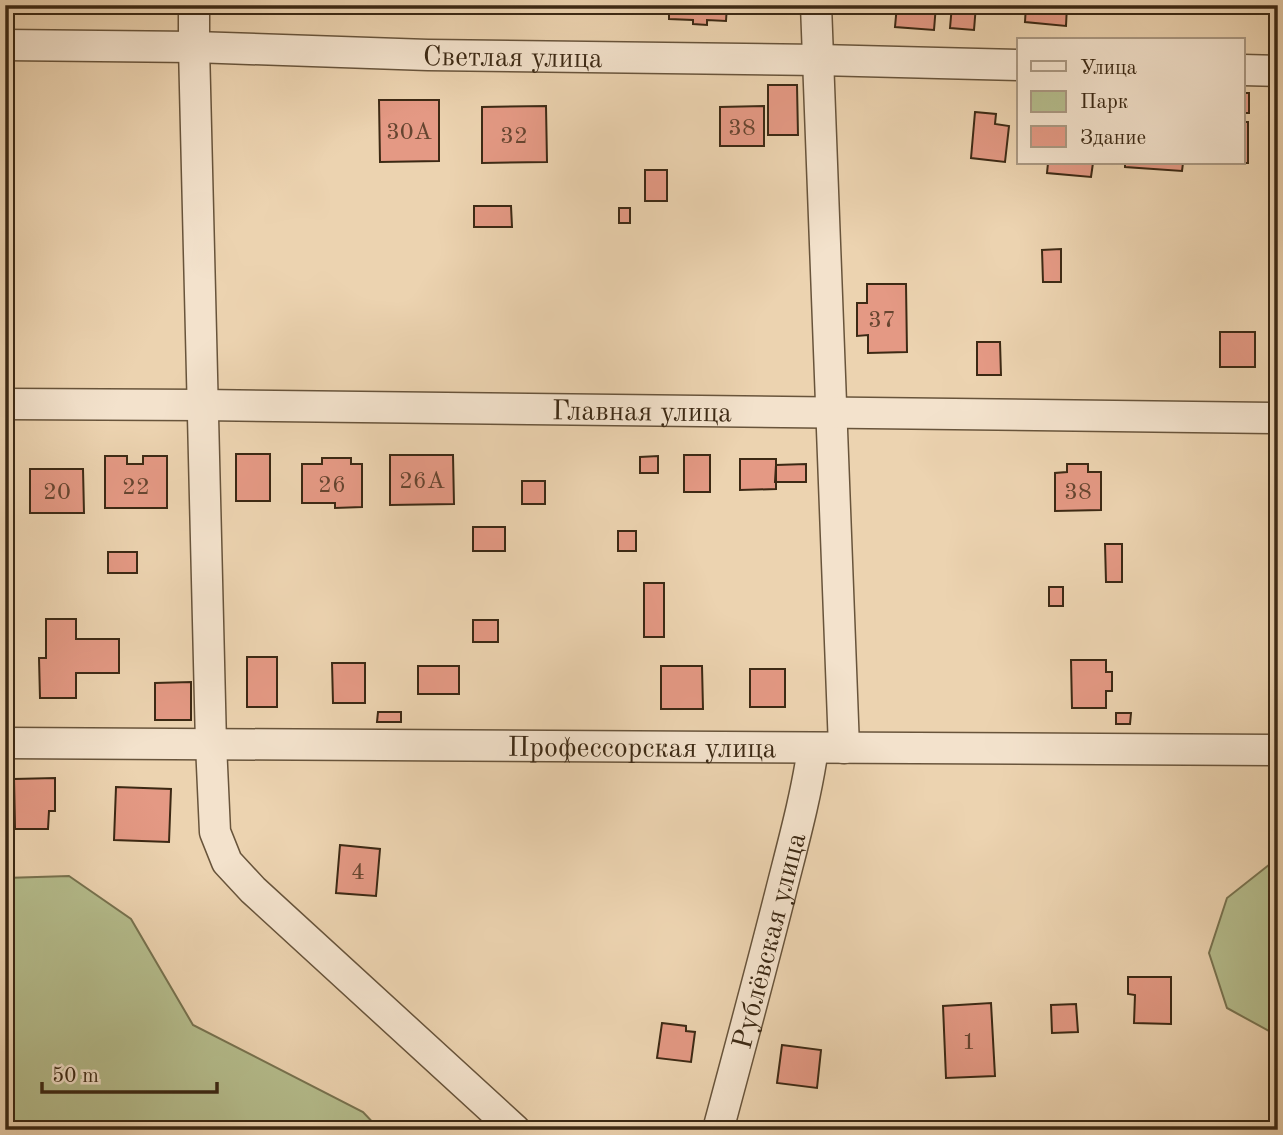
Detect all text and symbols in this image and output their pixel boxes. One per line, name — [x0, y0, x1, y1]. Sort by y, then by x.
legend — [1017, 38, 1244, 164]
street label: Светлая улица — [423, 44, 603, 74]
text: Улица — [1080, 58, 1137, 79]
text: Парк — [1080, 92, 1129, 113]
house number: 38 — [728, 117, 756, 141]
house number: 30А — [386, 121, 432, 145]
house number: 32 — [500, 125, 528, 149]
text: Здание — [1080, 128, 1146, 149]
house number: 37 — [868, 309, 896, 333]
street label: Главная улица — [552, 398, 732, 428]
house number: 26А — [399, 470, 445, 494]
house number: 26 — [318, 474, 346, 498]
house number: 22 — [122, 476, 150, 500]
house number: 20 — [43, 481, 71, 505]
house number: 38 — [1064, 481, 1092, 505]
street label: Профессорская улица — [507, 735, 777, 764]
street label: Рублёвская улица — [729, 830, 812, 1053]
house number: 4 — [351, 861, 365, 885]
house number: 1 — [962, 1031, 976, 1055]
scale bar — [42, 1051, 217, 1095]
text: 50 m — [52, 1066, 99, 1087]

